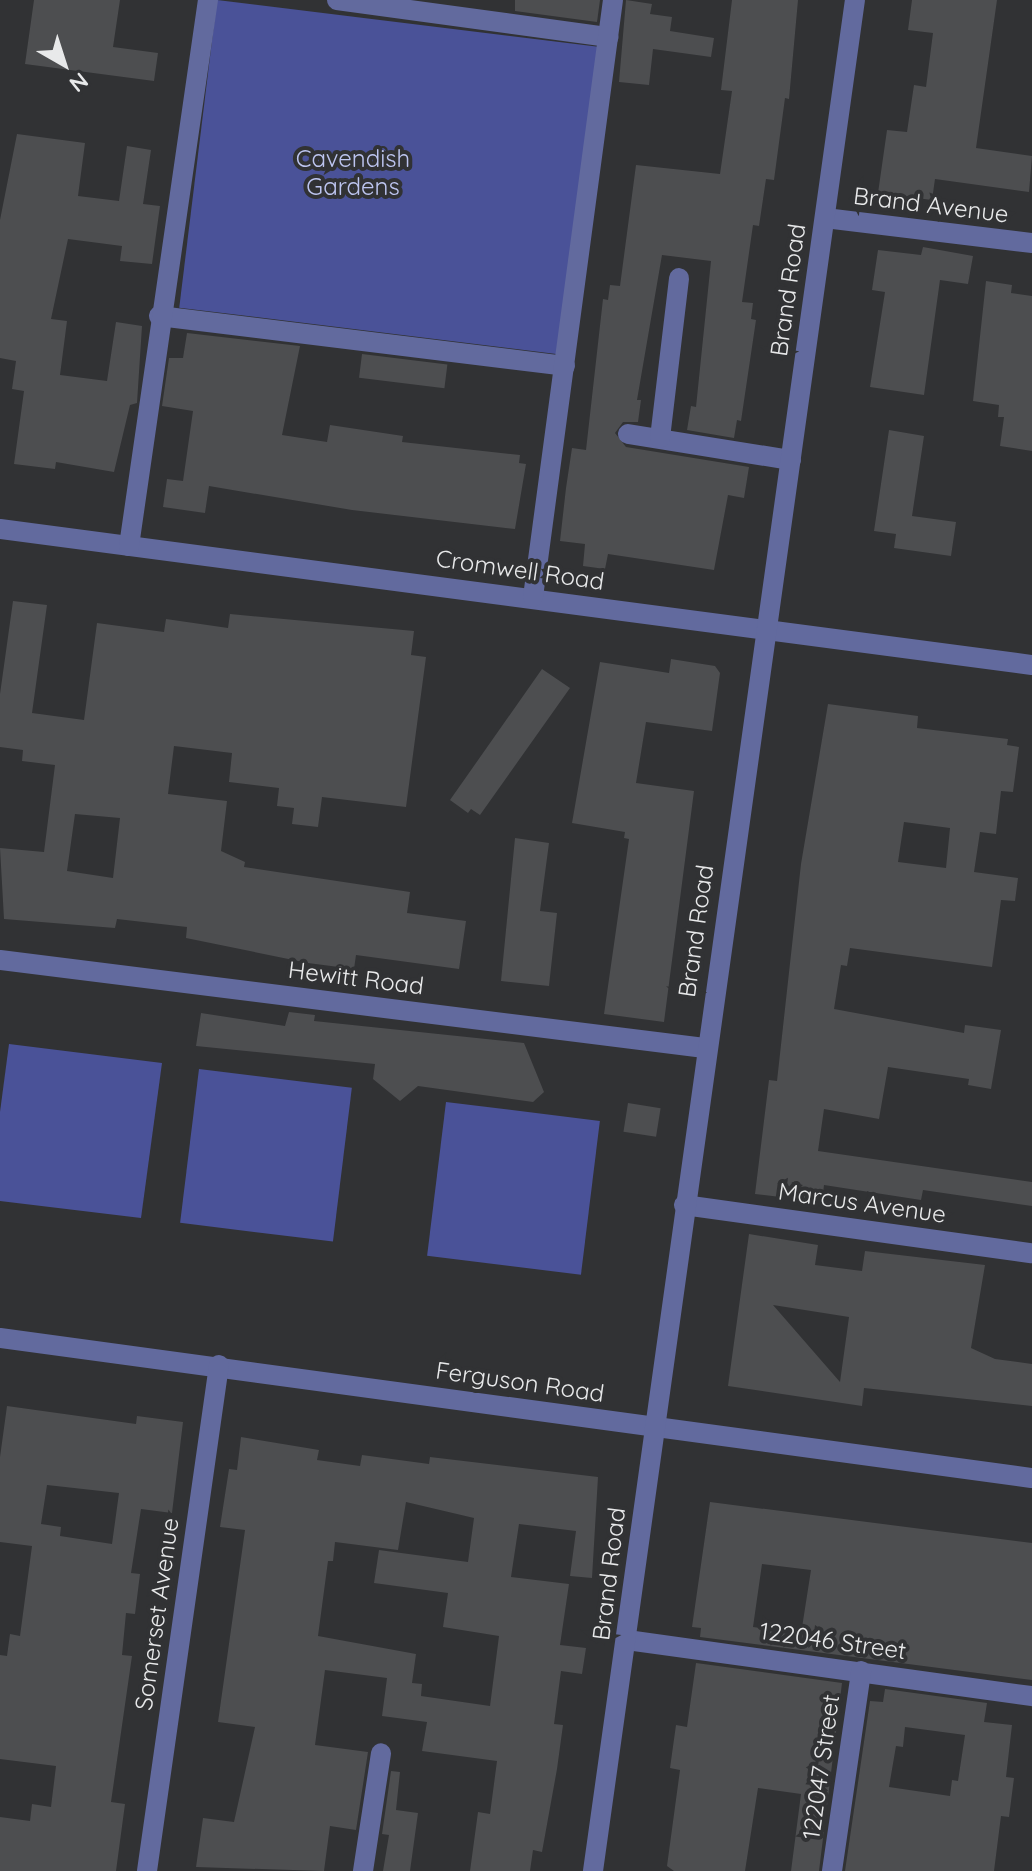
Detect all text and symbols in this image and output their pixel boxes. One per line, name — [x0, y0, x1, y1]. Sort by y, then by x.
north arrow — [24, 24, 104, 104]
text: N — [64, 67, 94, 99]
park label: Cavendish Gardens — [296, 145, 410, 201]
street label: Brand Avenue — [852, 181, 1010, 229]
street label: Brand Road — [764, 222, 812, 358]
street label: Cromwell Road — [434, 544, 606, 596]
street label: Brand Road — [672, 863, 720, 999]
street label: Hewitt Road — [287, 955, 425, 1001]
street label: Marcus Avenue — [776, 1177, 948, 1229]
street label: Ferguson Road — [434, 1356, 606, 1408]
street label: Brand Road — [587, 1506, 631, 1642]
street label: Somerset Avenue — [129, 1516, 185, 1712]
street label: 122046 Street — [758, 1616, 908, 1666]
street label: 122047 Street — [797, 1693, 845, 1841]

